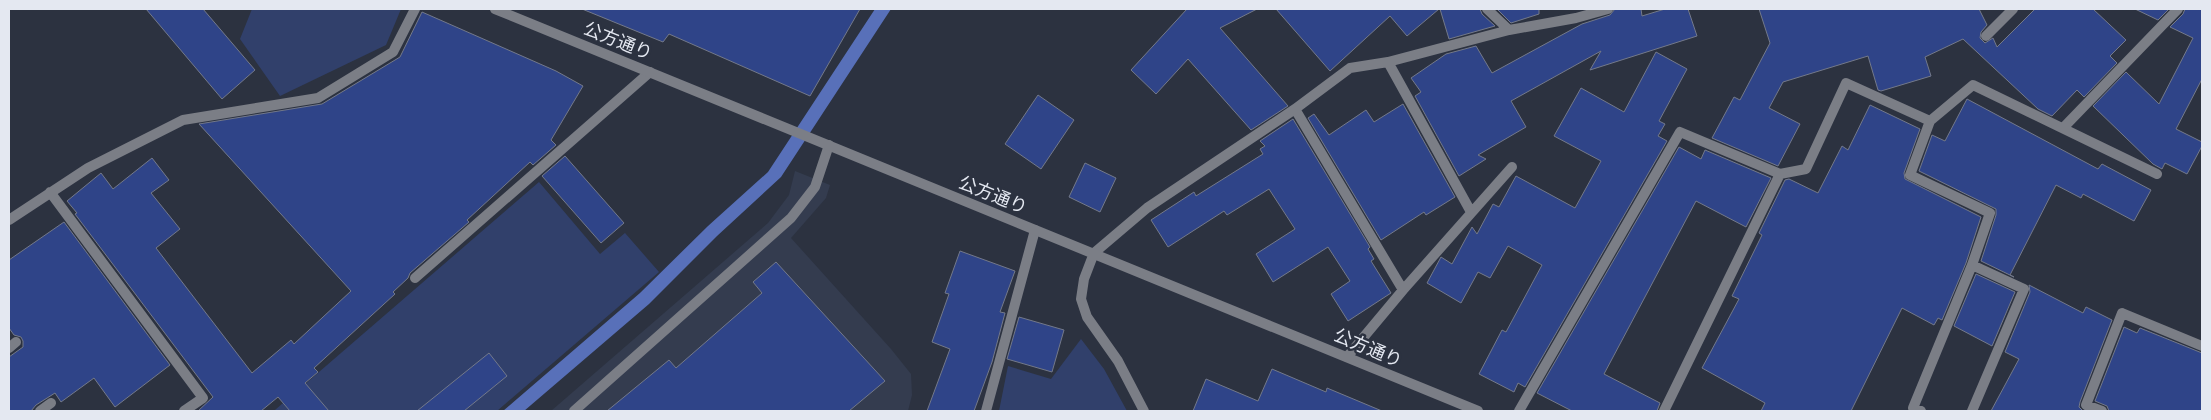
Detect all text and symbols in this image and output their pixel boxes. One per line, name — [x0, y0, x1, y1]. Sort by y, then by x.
street label: 公方通り — [581, 17, 655, 65]
street label: 公方通り — [956, 171, 1030, 219]
street label: 公方通り — [1331, 324, 1405, 372]

